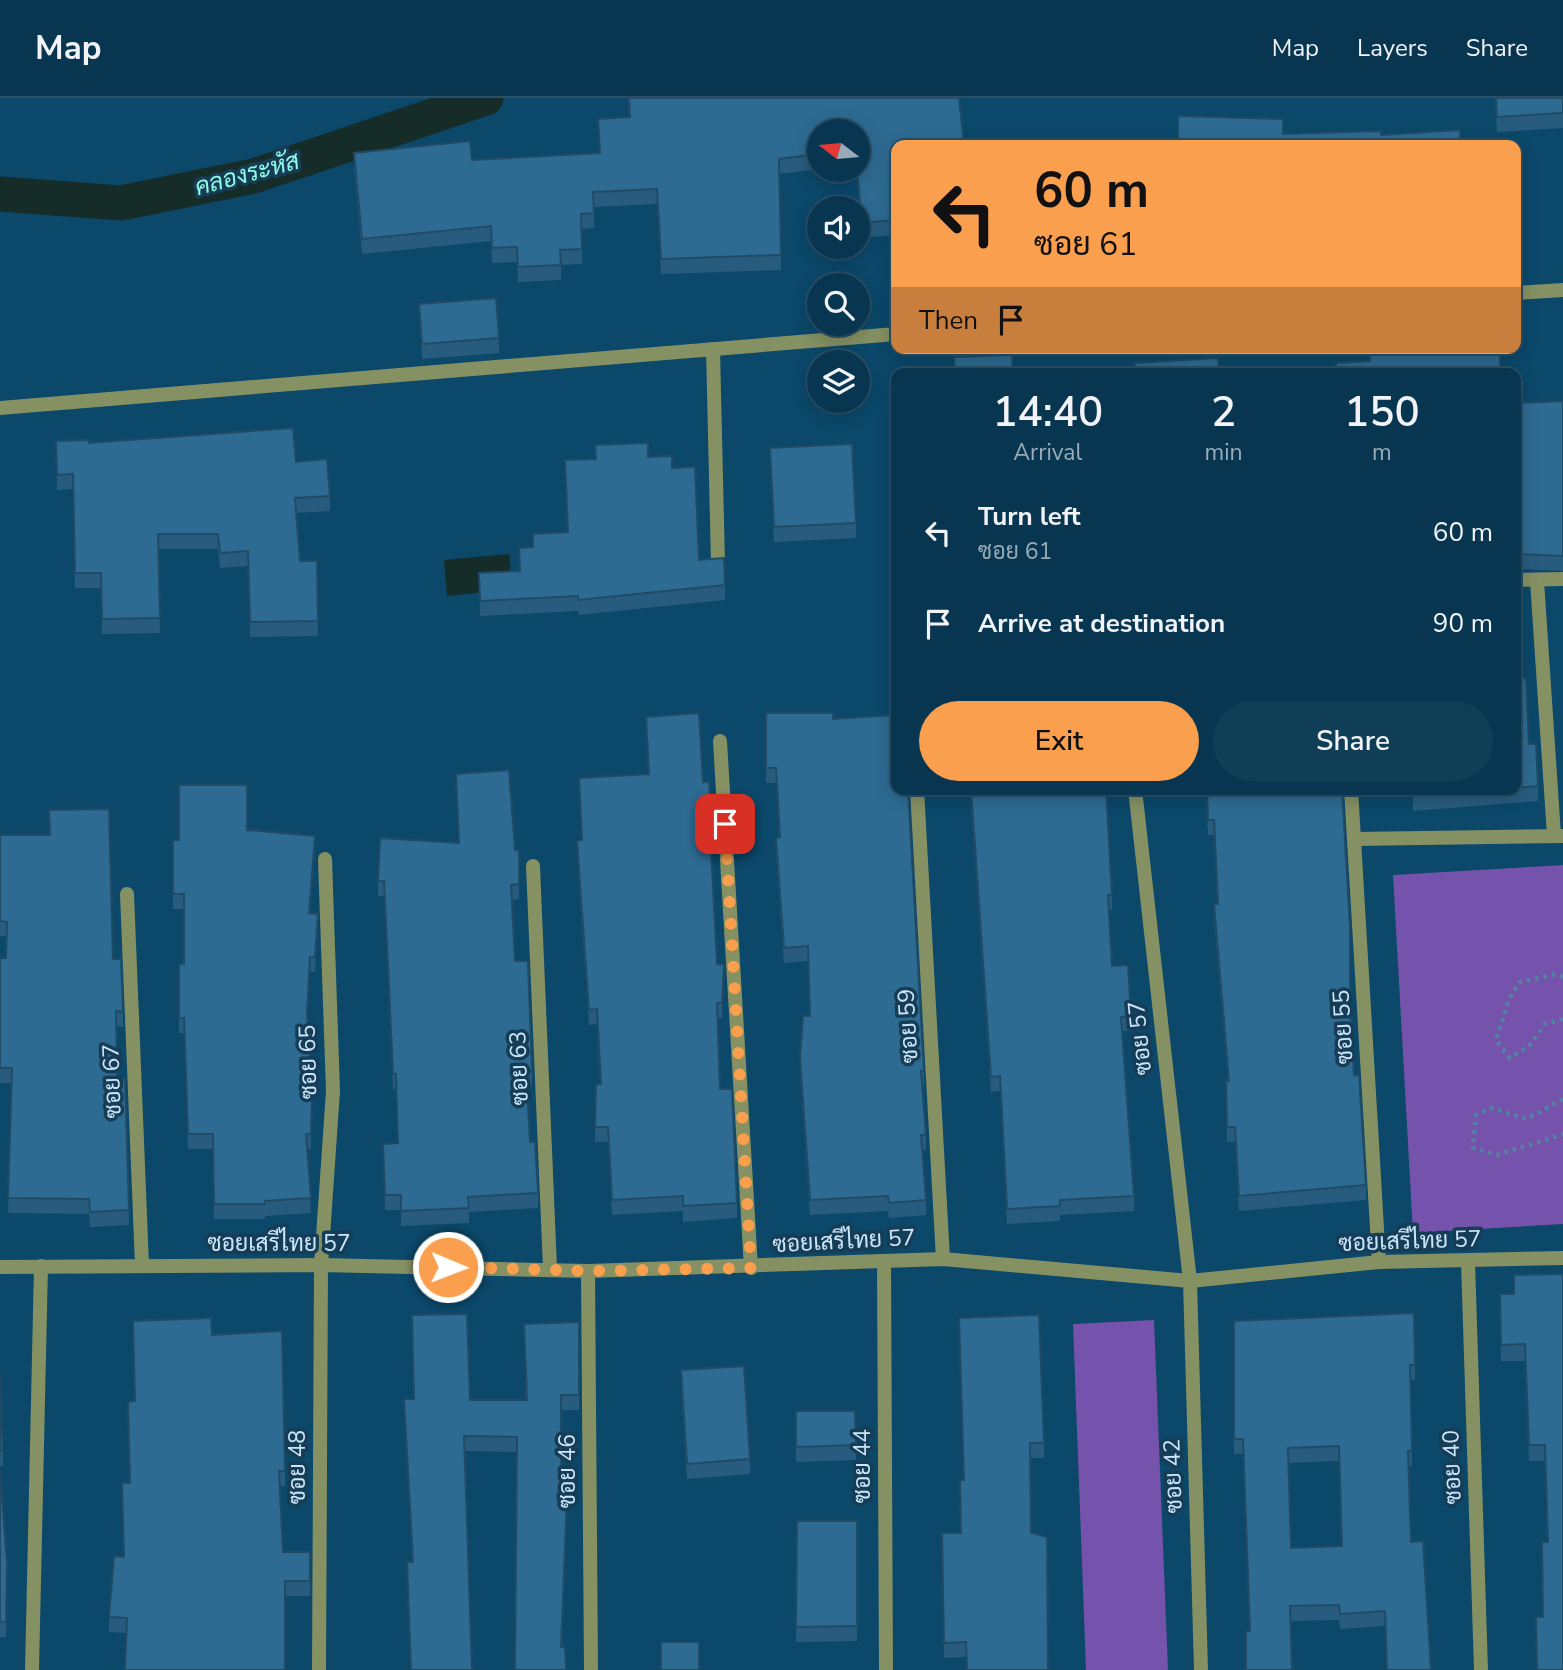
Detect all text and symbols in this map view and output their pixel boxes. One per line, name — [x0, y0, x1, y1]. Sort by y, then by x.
text: Map — [35, 26, 102, 71]
text: Map — [1272, 32, 1319, 64]
text: Layers — [1357, 32, 1428, 64]
text: Share — [1466, 32, 1528, 64]
north arrow — [807, 119, 870, 182]
map controls — [807, 119, 870, 413]
water label: คลองระหัส — [191, 144, 304, 203]
text: 60 m — [1034, 157, 1149, 224]
icon: left — [919, 168, 1010, 259]
button: sound — [807, 196, 870, 259]
text: ซอย 61 — [1034, 223, 1137, 266]
button: search — [807, 273, 870, 336]
icon: arrive — [992, 301, 1030, 339]
text: Then — [919, 303, 978, 338]
button: layers — [807, 350, 870, 413]
text: 14:40 — [992, 384, 1103, 441]
text: 2 — [1211, 384, 1236, 441]
text: 150 — [1344, 384, 1420, 441]
text: Arrival — [1013, 437, 1082, 468]
text: min — [1205, 437, 1243, 468]
text: m — [1372, 437, 1392, 468]
text: Turn left — [978, 499, 1081, 534]
icon: left — [919, 514, 957, 552]
text: 60 m — [1433, 515, 1493, 550]
text: ซอย 61 — [978, 536, 1052, 567]
icon: arrive — [919, 605, 957, 643]
text: Arrive at destination — [978, 606, 1225, 641]
text: 90 m — [1433, 606, 1493, 641]
button: Exit — [919, 701, 1199, 781]
button: Share — [1213, 701, 1493, 781]
pin — [695, 794, 755, 854]
icon: arrive — [706, 805, 744, 843]
street label: ซอย 59 — [891, 988, 925, 1064]
street label: ซอย 55 — [1326, 989, 1360, 1065]
street label: ซอย 57 — [1121, 999, 1159, 1077]
street label: ซอย 65 — [292, 1025, 324, 1099]
street label: ซอย 63 — [502, 1030, 536, 1106]
street label: ซอย 67 — [95, 1043, 129, 1119]
street label: ซอยเสรีไทย 57 — [772, 1221, 916, 1260]
street label: ซอยเสรีไทย 57 — [1338, 1222, 1482, 1259]
street label: ซอยเสรีไทย 57 — [207, 1227, 351, 1259]
position arrow — [411, 1230, 485, 1304]
street label: ซอย 44 — [847, 1429, 878, 1503]
street label: ซอย 40 — [1435, 1429, 1469, 1505]
street label: ซอย 48 — [282, 1430, 313, 1504]
street label: ซอย 46 — [552, 1434, 583, 1508]
street label: ซอย 42 — [1156, 1438, 1190, 1514]

